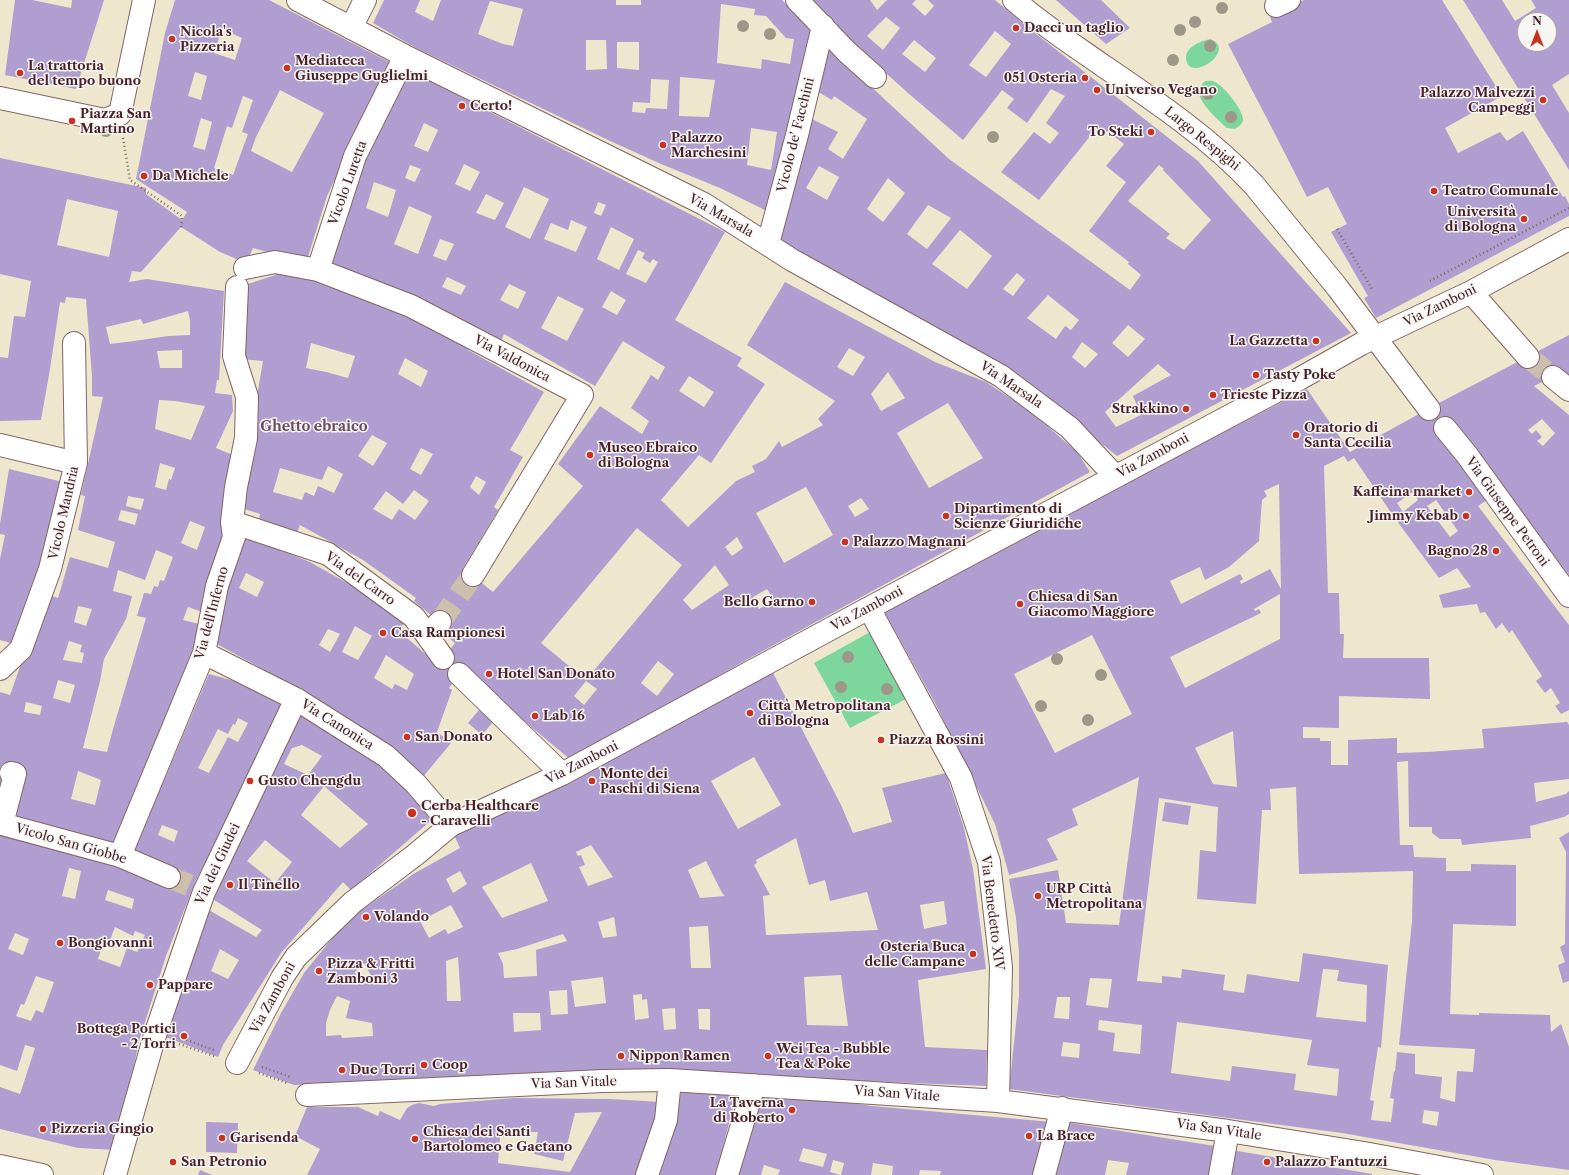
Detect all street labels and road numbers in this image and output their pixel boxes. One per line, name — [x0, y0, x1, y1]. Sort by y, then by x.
street label: Vicolo de' Facchini — [774, 76, 818, 194]
street label: Largo Respighi — [1161, 104, 1243, 174]
street label: Vicolo Luretta — [326, 139, 370, 227]
street label: Via Marsala — [686, 191, 756, 241]
street label: Via Zamboni — [1401, 282, 1479, 330]
street label: Via Valdonica — [471, 332, 553, 386]
street label: Via Marsala — [977, 358, 1045, 412]
street label: Via Zamboni — [1114, 430, 1192, 482]
street label: Via Giuseppe Petroni — [1462, 454, 1552, 570]
street label: Vicolo Mandria — [46, 465, 82, 561]
street label: Via del Carro — [322, 549, 398, 609]
street label: Via dell'Inferno — [192, 565, 232, 661]
street label: Via Zamboni — [828, 583, 906, 635]
street label: Via Canonica — [298, 697, 376, 753]
street label: Via Zamboni — [543, 738, 621, 788]
street label: Vicolo San Giobbe — [14, 821, 128, 867]
street label: Via dei Giudei — [192, 821, 244, 907]
street label: Via Benedetto XIV — [977, 855, 1007, 971]
street label: Via Zamboni — [247, 960, 299, 1036]
street label: Via San Vitale — [531, 1074, 617, 1092]
street label: Via San Vitale — [854, 1083, 940, 1105]
street label: Via San Vitale — [1175, 1116, 1263, 1144]

